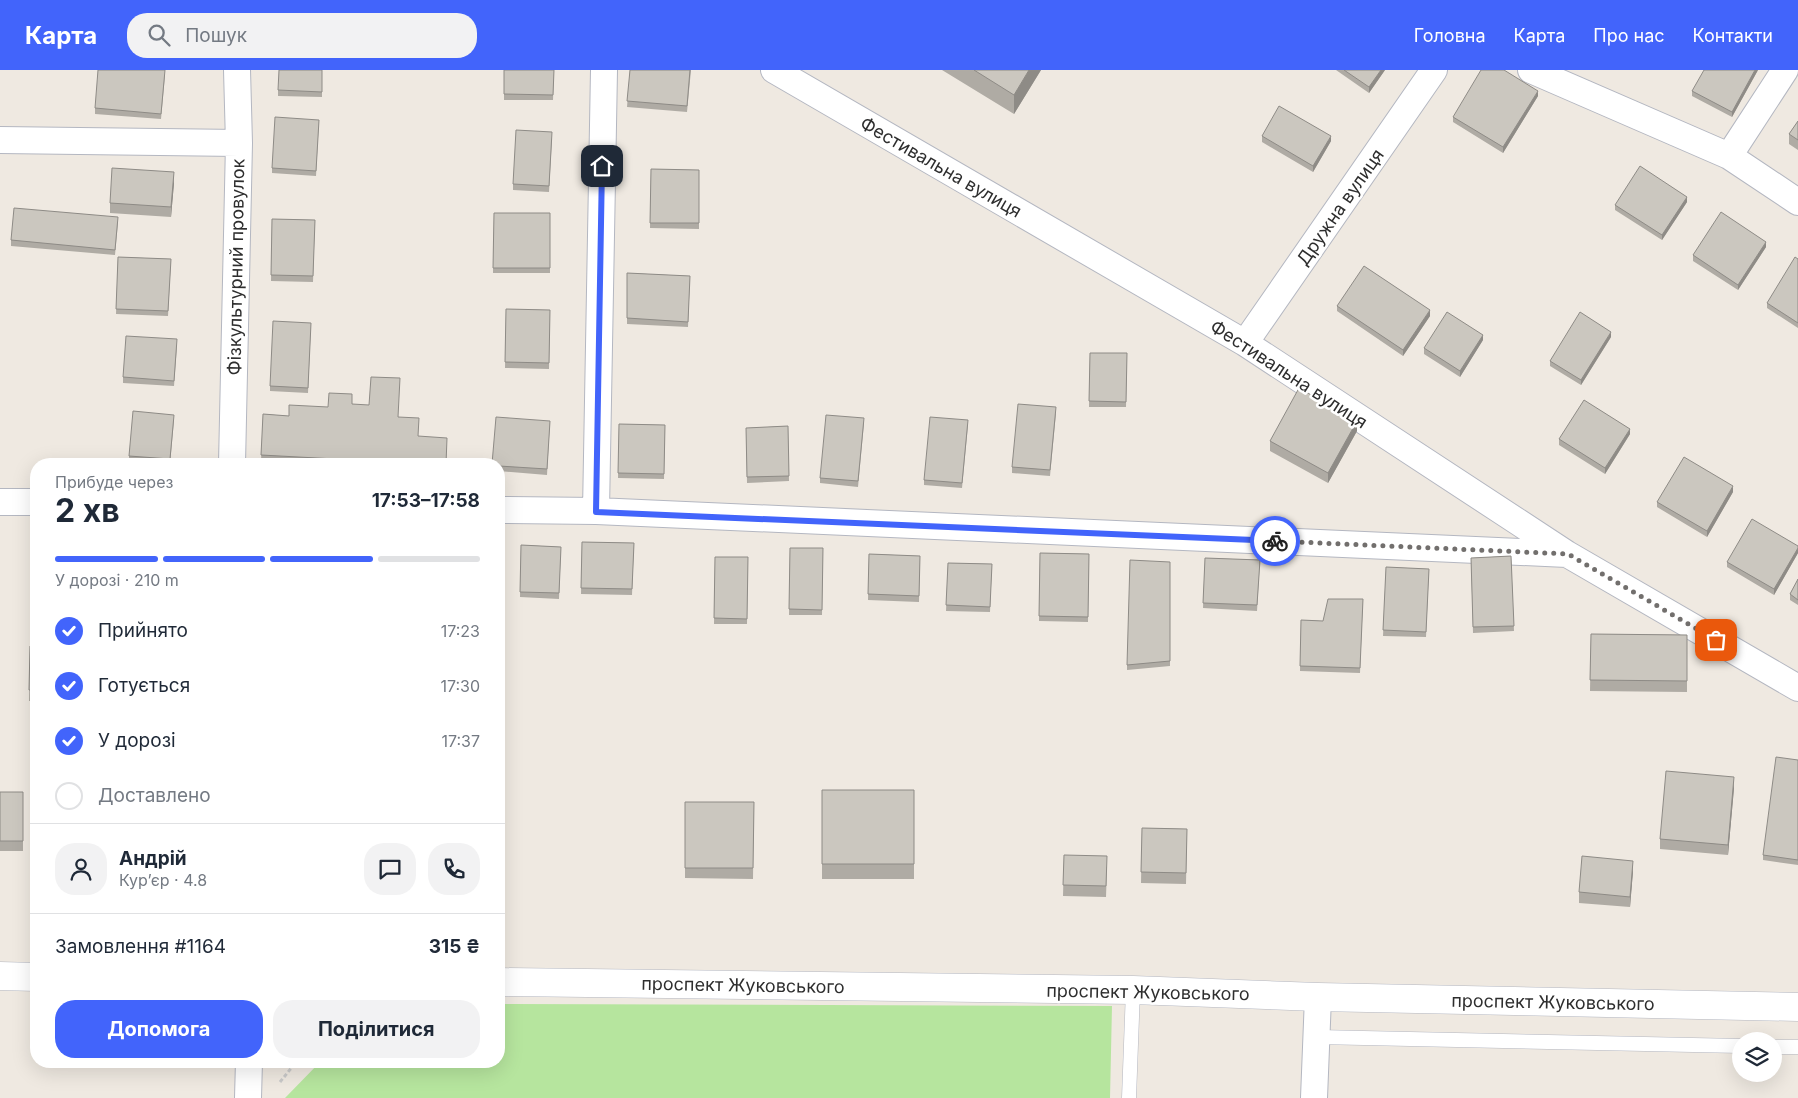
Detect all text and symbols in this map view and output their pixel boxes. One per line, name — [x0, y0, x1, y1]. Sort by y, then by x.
search box — [127, 13, 477, 58]
text: Карта — [25, 21, 97, 50]
icon: search — [145, 21, 173, 49]
text: Пошук — [185, 24, 247, 47]
text: Головна — [1414, 25, 1486, 46]
text: Карта — [1514, 25, 1565, 46]
text: Про нас — [1593, 25, 1665, 46]
text: Контакти — [1693, 25, 1773, 46]
street label: Фестивальна вулиця — [857, 112, 1025, 222]
pin — [581, 145, 623, 187]
street label: Дружна вулиця — [1292, 145, 1388, 269]
icon: home — [588, 152, 616, 180]
street label: Фізкультурний провулок — [224, 158, 248, 376]
street label: Фестивальна вулиця — [1207, 315, 1371, 433]
text: Прибуде через — [55, 472, 173, 492]
text: 17:53–17:58 — [372, 489, 480, 512]
text: 2 хв — [55, 491, 120, 530]
courier — [1250, 516, 1300, 566]
icon: bike — [1261, 527, 1289, 555]
text: У дорозі · 210 m — [55, 570, 179, 590]
icon: check — [55, 617, 83, 645]
text: Прийнято — [98, 619, 188, 642]
pin — [1695, 619, 1737, 661]
text: 17:23 — [441, 621, 480, 641]
icon: bag — [1702, 626, 1730, 654]
icon: check — [55, 672, 83, 700]
text: Готується — [98, 674, 190, 697]
text: 17:30 — [440, 676, 480, 696]
icon: check — [55, 727, 83, 755]
text: У дорозі — [98, 729, 176, 752]
text: 17:37 — [441, 731, 480, 751]
text: Доставлено — [98, 784, 211, 807]
button: person — [55, 843, 107, 895]
button: chat — [364, 843, 416, 895]
button: phone — [428, 843, 480, 895]
text: Андрій — [119, 847, 187, 870]
text: Кур’єр · 4.8 — [119, 870, 207, 890]
text: Замовлення #1164 — [55, 935, 226, 958]
text: 315 ₴ — [429, 935, 480, 958]
street label: проспект Жуковського — [641, 973, 845, 997]
street label: проспект Жуковського — [1046, 980, 1250, 1004]
street label: проспект Жуковського — [1451, 990, 1655, 1014]
button: Допомога — [55, 1000, 263, 1058]
button: Поділитися — [273, 1000, 480, 1058]
map controls — [1732, 1032, 1782, 1082]
button: layers — [1732, 1032, 1782, 1082]

